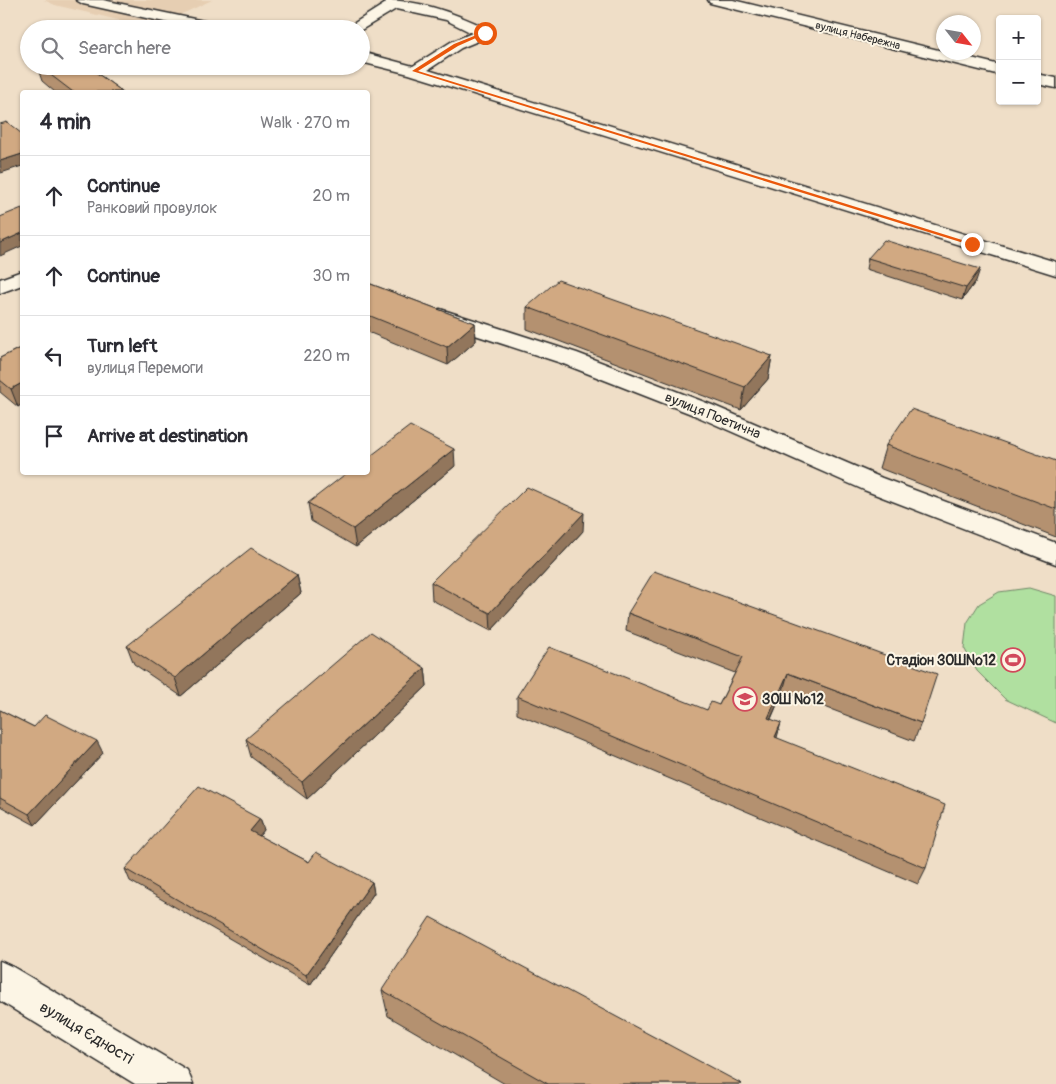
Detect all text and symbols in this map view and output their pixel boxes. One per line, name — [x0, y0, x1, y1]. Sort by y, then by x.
north arrow — [936, 15, 981, 60]
map controls — [996, 15, 1041, 105]
button: + — [996, 15, 1041, 60]
street label: вулиця Набережна — [814, 19, 902, 52]
search box — [20, 20, 370, 75]
route start — [474, 22, 497, 45]
icon: search — [38, 34, 66, 62]
text: Search here — [78, 36, 171, 60]
button: − — [996, 60, 1041, 105]
text: 4 min — [40, 109, 91, 136]
text: Walk · 270 m — [260, 113, 350, 133]
text: Continue — [87, 174, 160, 198]
icon: ahead — [40, 182, 68, 210]
text: 20 m — [312, 186, 350, 206]
text: Ранковий провулок — [87, 198, 218, 218]
route end — [961, 233, 984, 256]
icon: ahead — [40, 262, 68, 290]
text: Continue — [87, 264, 160, 288]
text: 30 m — [312, 266, 350, 286]
text: Turn left — [87, 334, 157, 358]
icon: left — [40, 342, 68, 370]
text: 220 m — [304, 346, 350, 366]
text: вулиця Перемоги — [87, 358, 203, 378]
street label: вулиця Поетична — [663, 389, 763, 442]
icon: arrive — [40, 422, 68, 450]
text: Arrive at destination — [87, 424, 248, 448]
sports icon: Стадіон ЗОШ№12 — [1000, 647, 1026, 673]
place label: Стадіон ЗОШ№12 — [886, 652, 996, 669]
school or university icon: ЗОШ №12 — [732, 686, 758, 712]
place label: ЗОШ №12 — [762, 691, 824, 708]
street label: вулиця Єдності — [36, 997, 137, 1069]

